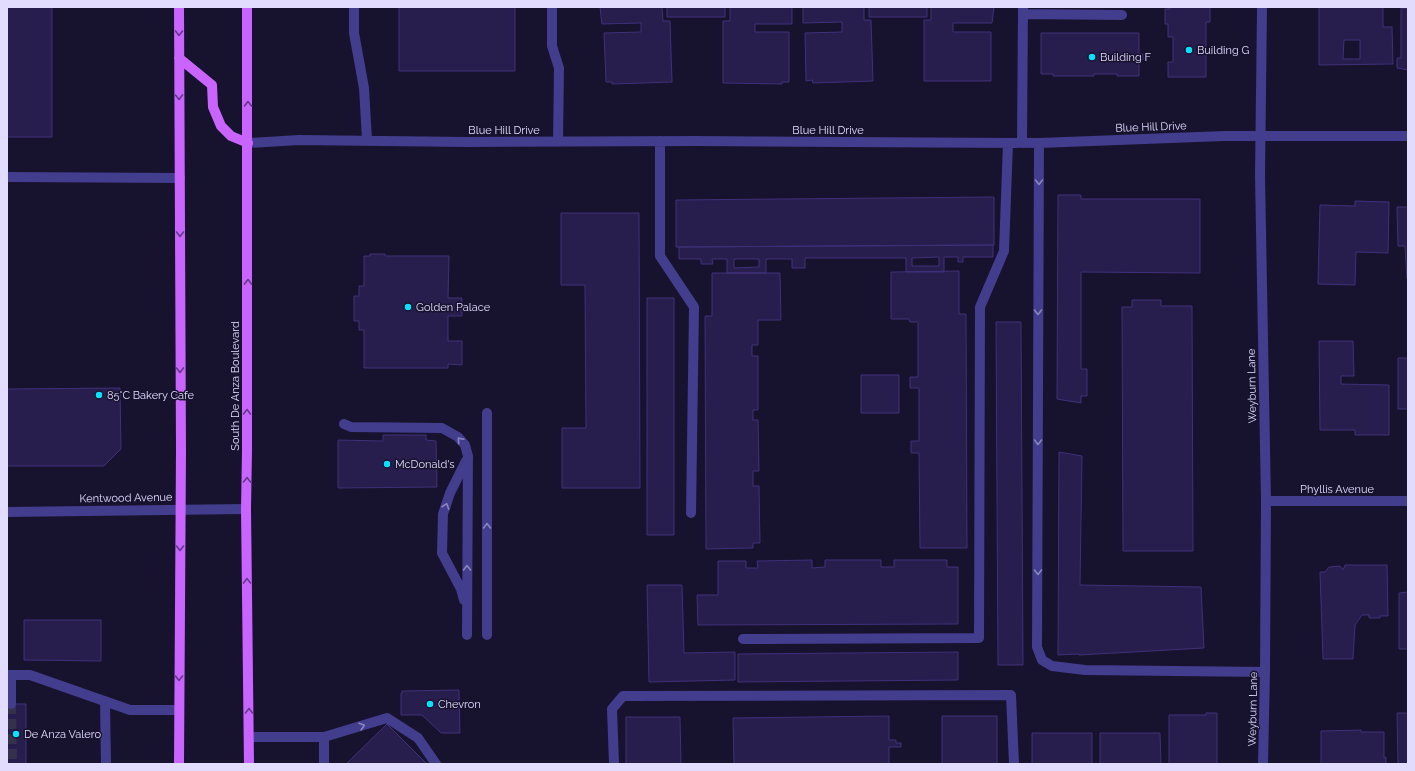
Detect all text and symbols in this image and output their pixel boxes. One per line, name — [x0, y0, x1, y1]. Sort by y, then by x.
one-way arrow — [175, 30, 183, 36]
place label: Building G — [1197, 44, 1250, 57]
marker: Building G — [1184, 45, 1194, 55]
place label: Building F — [1100, 51, 1152, 64]
marker: Building F — [1087, 52, 1097, 62]
one-way arrow — [175, 94, 183, 100]
one-way arrow — [244, 101, 252, 107]
street label: Blue Hill Drive — [1115, 119, 1187, 135]
street label: Blue Hill Drive — [468, 124, 540, 137]
street label: Blue Hill Drive — [792, 124, 864, 137]
one-way arrow — [1035, 179, 1043, 185]
one-way arrow — [176, 231, 184, 237]
one-way arrow — [244, 279, 252, 285]
place label: Golden Palace — [416, 301, 491, 314]
marker: Golden Palace — [403, 302, 413, 312]
one-way arrow — [1034, 309, 1042, 315]
street label: South De Anza Boulevard — [229, 321, 242, 451]
street label: Weyburn Lane — [1245, 348, 1259, 423]
one-way arrow — [176, 367, 184, 373]
place label: 85°C Bakery Cafe — [107, 389, 194, 402]
marker: 85°C Bakery Cafe — [94, 390, 104, 400]
one-way arrow — [243, 409, 251, 415]
one-way arrow — [457, 437, 465, 445]
one-way arrow — [1034, 439, 1042, 445]
place label: McDonald's — [395, 458, 455, 471]
marker: McDonald's — [382, 459, 392, 469]
one-way arrow — [243, 477, 251, 483]
street label: Phyllis Avenue — [1300, 483, 1374, 496]
street label: Kentwood Avenue — [79, 491, 173, 505]
one-way arrow — [441, 503, 449, 510]
one-way arrow — [483, 523, 491, 529]
one-way arrow — [176, 545, 184, 551]
one-way arrow — [463, 565, 471, 571]
one-way arrow — [1034, 569, 1042, 575]
one-way arrow — [243, 578, 251, 584]
street label: Weyburn Lane — [1246, 671, 1260, 746]
one-way arrow — [175, 675, 183, 681]
place label: Chevron — [438, 698, 481, 711]
marker: Chevron — [425, 699, 435, 709]
one-way arrow — [245, 708, 253, 714]
one-way arrow — [358, 722, 365, 731]
place label: De Anza Valero — [24, 728, 101, 741]
marker: De Anza Valero — [11, 729, 21, 739]

